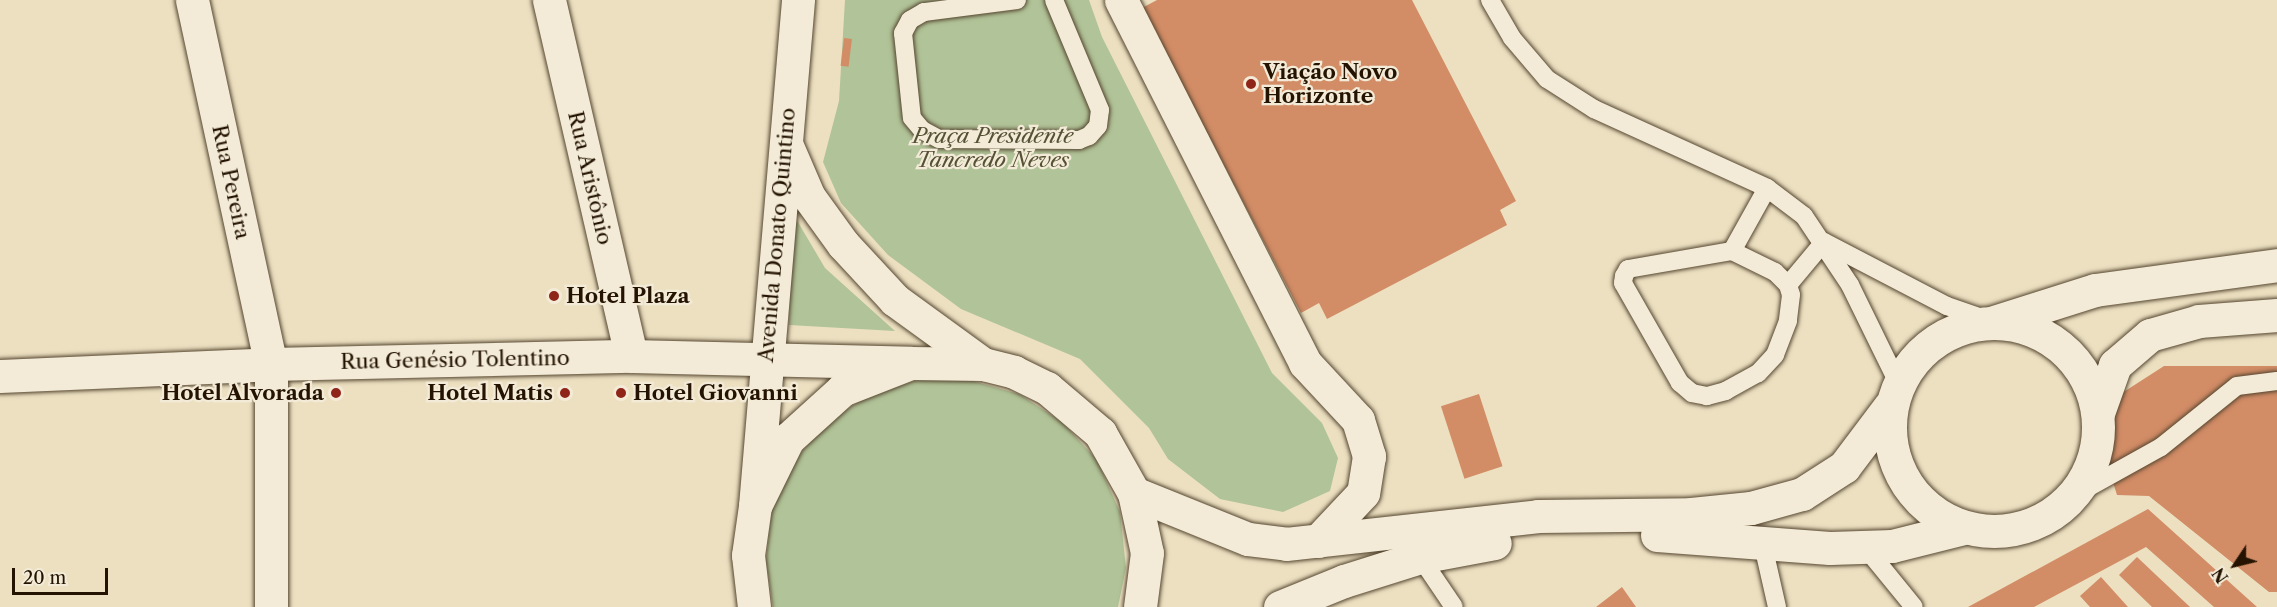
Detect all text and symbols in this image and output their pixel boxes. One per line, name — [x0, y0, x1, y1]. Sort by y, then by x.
place label: Viação Novo Horizonte — [1263, 59, 1397, 109]
marker: Viação Novo Horizonte — [1244, 77, 1258, 91]
street label: Avenida Donato Quintino — [753, 107, 801, 363]
street label: Rua Aristônio — [562, 108, 618, 248]
street label: Rua Pereira — [207, 122, 255, 242]
park label: Praça Presidente Tancredo Neves — [913, 123, 1073, 173]
place label: Hotel Plaza — [566, 283, 690, 309]
marker: Hotel Plaza — [547, 289, 561, 303]
street label: Rua Genésio Tolentino — [340, 345, 570, 375]
place label: Hotel Alvorada — [161, 380, 324, 406]
place label: Hotel Matis — [427, 380, 553, 406]
place label: Hotel Giovanni — [633, 380, 798, 406]
marker: Hotel Alvorada — [329, 386, 343, 400]
marker: Hotel Matis — [558, 386, 572, 400]
marker: Hotel Giovanni — [614, 386, 628, 400]
north arrow — [2205, 535, 2265, 595]
scale bar — [15, 556, 111, 594]
text: N — [2208, 564, 2232, 587]
text: 20 m — [23, 567, 66, 589]

